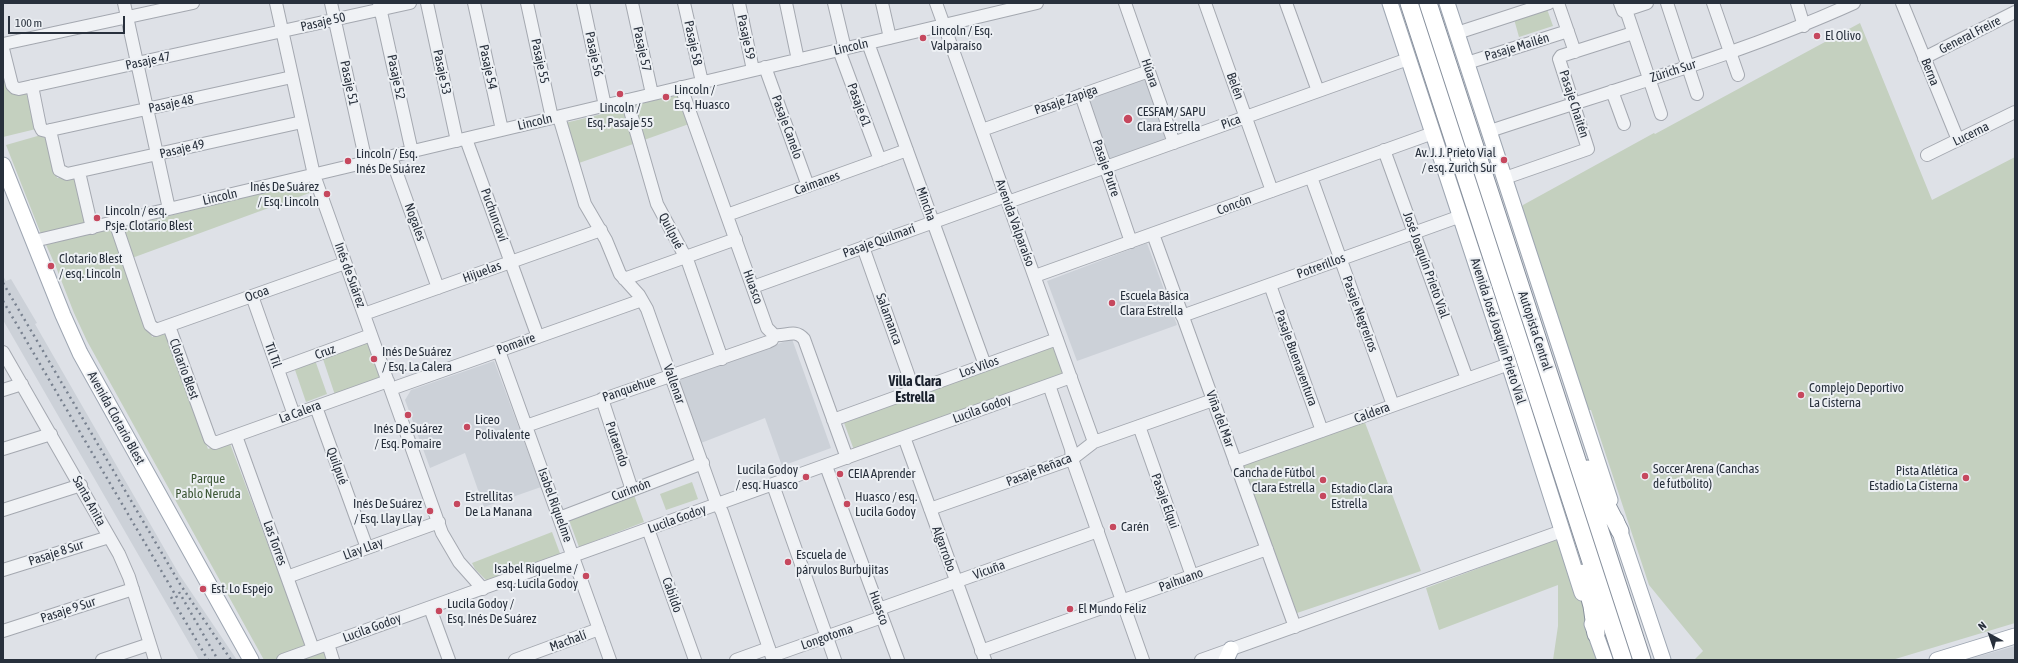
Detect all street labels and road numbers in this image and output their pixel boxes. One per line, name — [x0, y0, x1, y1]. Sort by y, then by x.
street label: Pasaje 50 — [299, 9, 347, 35]
street label: Pasaje 59 — [734, 13, 758, 61]
street label: General Freire — [1936, 13, 2004, 57]
street label: Pasaje 58 — [681, 19, 705, 67]
street label: Pasaje 57 — [630, 25, 654, 73]
street label: Pasaje 56 — [582, 30, 606, 78]
street label: Pasaje Mailén — [1483, 30, 1551, 64]
street label: Lincoln — [832, 35, 870, 59]
street label: Pasaje 55 — [528, 37, 552, 85]
street label: Pasaje 54 — [476, 43, 500, 91]
street label: Pasaje 53 — [430, 48, 454, 96]
street label: Pasaje 47 — [124, 49, 172, 73]
street label: Pasaje 52 — [384, 53, 408, 101]
street label: Zürich Sur — [1648, 56, 1698, 86]
street label: Berna — [1917, 56, 1943, 88]
street label: Húara — [1138, 57, 1162, 89]
street label: Pasaje 51 — [337, 59, 361, 107]
street label: Pasaje Chaitén — [1556, 68, 1592, 140]
street label: Belén — [1223, 70, 1247, 102]
street label: Pasaje 61 — [844, 81, 874, 129]
street label: Pasaje Zapiga — [1032, 82, 1100, 118]
street label: Pasaje 48 — [147, 92, 195, 116]
street label: Pasaje Canelo — [768, 93, 806, 161]
street label: Lincoln — [516, 110, 554, 134]
street label: Pica — [1219, 111, 1243, 133]
street label: Lucerna — [1950, 119, 1992, 149]
street label: Pasaje 49 — [158, 136, 206, 162]
street label: Pasaje Putre — [1089, 137, 1123, 199]
street label: Caimanes — [792, 168, 842, 198]
street label: Avenida Valparaíso — [992, 177, 1038, 269]
street label: Lincoln — [201, 185, 239, 209]
street label: Mincha — [913, 185, 939, 223]
street label: Puchuncaví — [477, 186, 511, 244]
street label: Concón — [1215, 192, 1253, 218]
street label: Nogales — [401, 201, 429, 243]
street label: Quilpué — [655, 210, 687, 252]
street label: José Joaquín Prieto Vial — [1400, 210, 1452, 320]
street label: Pasaje Quilmarí — [841, 221, 917, 261]
street label: Inés de Suárez — [331, 240, 369, 310]
street label: Potrerillos — [1295, 250, 1347, 282]
street label: Avenida José Joaquín Prieto Vial — [1467, 256, 1529, 406]
street label: Hijuelas — [461, 258, 503, 286]
street label: Huasco — [740, 268, 766, 306]
street label: Pasaje Negreiros — [1339, 274, 1381, 354]
street label: Ocoa — [243, 282, 271, 306]
street label: Autopista Central — [1515, 289, 1555, 373]
street label: Salamanca — [873, 291, 905, 347]
street label: Pasaje Buenaventura — [1271, 308, 1321, 408]
street label: Pomaire — [494, 330, 538, 358]
street label: Clotario Blest — [166, 337, 202, 401]
street label: Til Til — [261, 340, 285, 370]
street label: Cruz — [313, 341, 337, 363]
street label: Los Vilos — [957, 353, 1001, 381]
street label: Vallenar — [660, 362, 688, 406]
street label: Avenida Clotario Blest — [84, 369, 148, 467]
street label: Panquehue — [600, 373, 658, 405]
street label: Viña del Mar — [1203, 388, 1237, 450]
street label: Lucila Godoy — [951, 391, 1013, 427]
street label: La Calera — [277, 397, 323, 427]
street label: Caldera — [1352, 399, 1392, 427]
street label: Putaendo — [602, 419, 632, 469]
street label: Quilpué — [323, 445, 351, 487]
street label: Pasaje Reñaca — [1004, 450, 1074, 490]
street label: Isabel Riquelme — [534, 466, 576, 544]
street label: Pasaje Elqui — [1148, 471, 1182, 531]
street label: Santa Anita — [69, 473, 109, 529]
street label: Curimón — [609, 475, 653, 505]
street label: Lucila Godoy — [646, 501, 708, 537]
street label: Las Torres — [260, 518, 290, 568]
street label: Algarrobo — [929, 524, 959, 574]
street label: Llay Llay — [341, 535, 385, 563]
street label: Pasaje 8 Sur — [27, 537, 85, 569]
street label: Vicuña — [971, 557, 1007, 583]
street label: Paihuano — [1157, 565, 1205, 595]
street label: Cabildo — [658, 575, 686, 615]
street label: Huasco — [866, 589, 892, 627]
street label: Pasaje 9 Sur — [39, 594, 97, 626]
street label: Lucila Godoy — [341, 610, 403, 646]
street label: Longotoma — [799, 621, 855, 653]
street label: Machalí — [547, 627, 589, 655]

